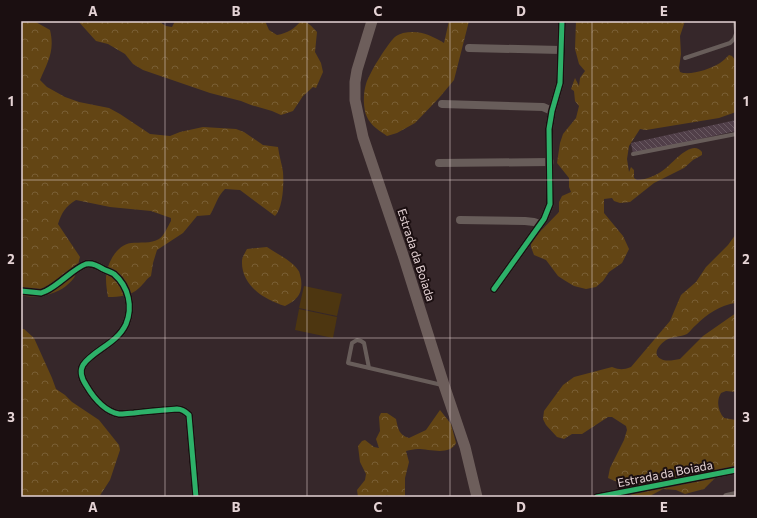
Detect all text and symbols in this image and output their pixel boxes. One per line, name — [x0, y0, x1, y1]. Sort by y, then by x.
text: A — [88, 3, 98, 19]
text: B — [232, 3, 241, 19]
text: C — [374, 3, 383, 19]
text: D — [516, 3, 526, 19]
text: E — [660, 3, 668, 19]
text: 1 — [8, 93, 14, 109]
text: 1 — [743, 93, 749, 109]
street label: Estrada da Boiada — [395, 206, 439, 303]
text: 2 — [7, 251, 15, 267]
text: 2 — [742, 251, 750, 267]
text: 3 — [7, 409, 15, 425]
text: 3 — [742, 409, 750, 425]
street label: Estrada da Boiada — [616, 457, 714, 489]
text: A — [88, 499, 98, 515]
text: B — [232, 499, 241, 515]
text: C — [374, 499, 383, 515]
text: D — [516, 499, 526, 515]
text: E — [660, 499, 668, 515]

